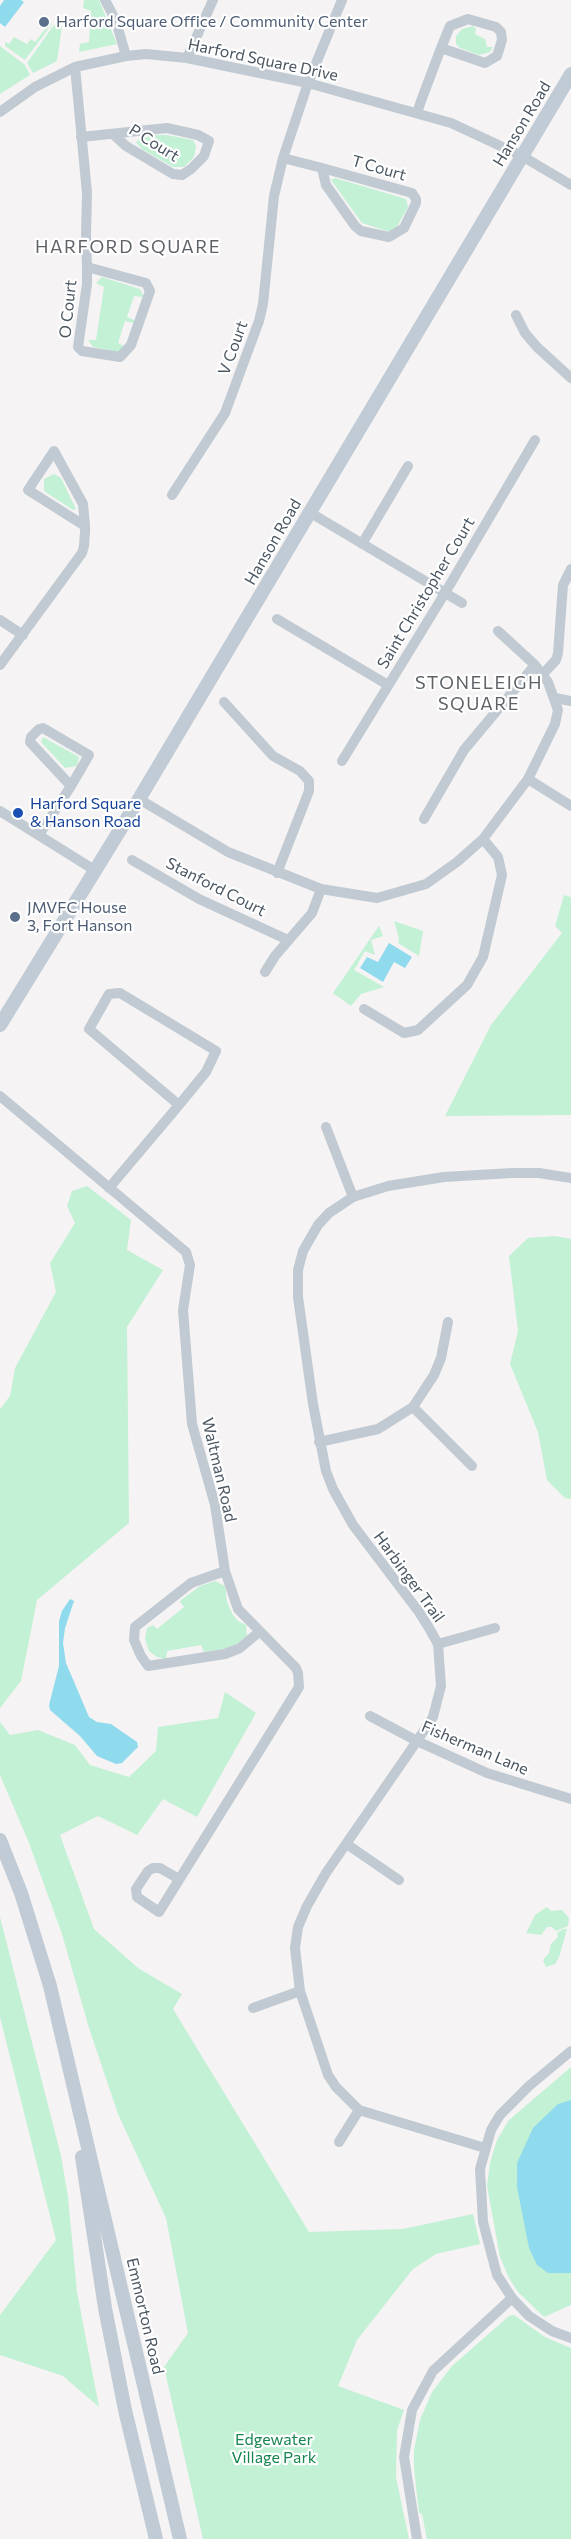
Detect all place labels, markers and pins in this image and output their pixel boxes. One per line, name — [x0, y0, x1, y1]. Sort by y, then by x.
place label: Harford Square Office / Community Center — [56, 12, 368, 32]
marker: Harford Square Office / Community Center — [37, 15, 51, 29]
place label: Harford Square & Hanson Road — [30, 794, 141, 832]
marker: Harford Square & Hanson Road — [11, 806, 25, 820]
place label: JMVFC House 3, Fort Hanson — [27, 898, 133, 936]
marker: JMVFC House 3, Fort Hanson — [8, 910, 22, 924]

